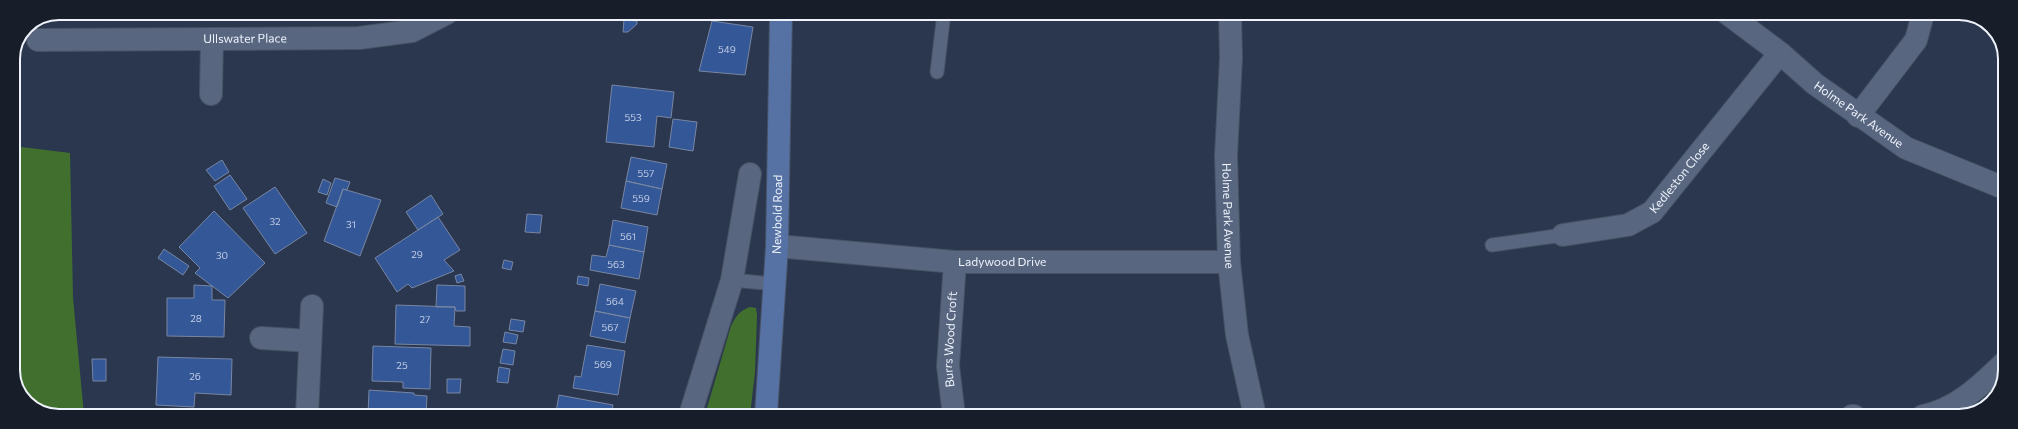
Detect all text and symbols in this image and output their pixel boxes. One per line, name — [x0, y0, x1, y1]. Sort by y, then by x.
street label: Ullswater Place — [203, 30, 287, 45]
house number: 549 — [718, 43, 736, 55]
street label: Holme Park Avenue — [1812, 78, 1906, 150]
house number: 553 — [624, 111, 642, 123]
street label: Kedleston Close — [1646, 139, 1712, 215]
street label: Holme Park Avenue — [1220, 163, 1238, 269]
house number: 557 — [638, 167, 654, 179]
street label: Newbold Road — [768, 174, 784, 254]
house number: 559 — [632, 192, 650, 204]
house number: 32 — [269, 215, 281, 227]
house number: 31 — [346, 218, 356, 230]
house number: 561 — [620, 230, 636, 242]
house number: 29 — [411, 248, 423, 260]
house number: 30 — [216, 249, 228, 261]
street label: Ladywood Drive — [958, 254, 1046, 268]
house number: 563 — [607, 258, 625, 270]
street label: Burrs Wood Croft — [940, 291, 959, 388]
house number: 564 — [606, 295, 624, 307]
house number: 28 — [190, 312, 202, 324]
house number: 27 — [420, 313, 430, 325]
house number: 567 — [601, 321, 619, 333]
house number: 569 — [594, 358, 612, 370]
house number: 25 — [396, 359, 408, 371]
house number: 26 — [189, 370, 201, 382]

